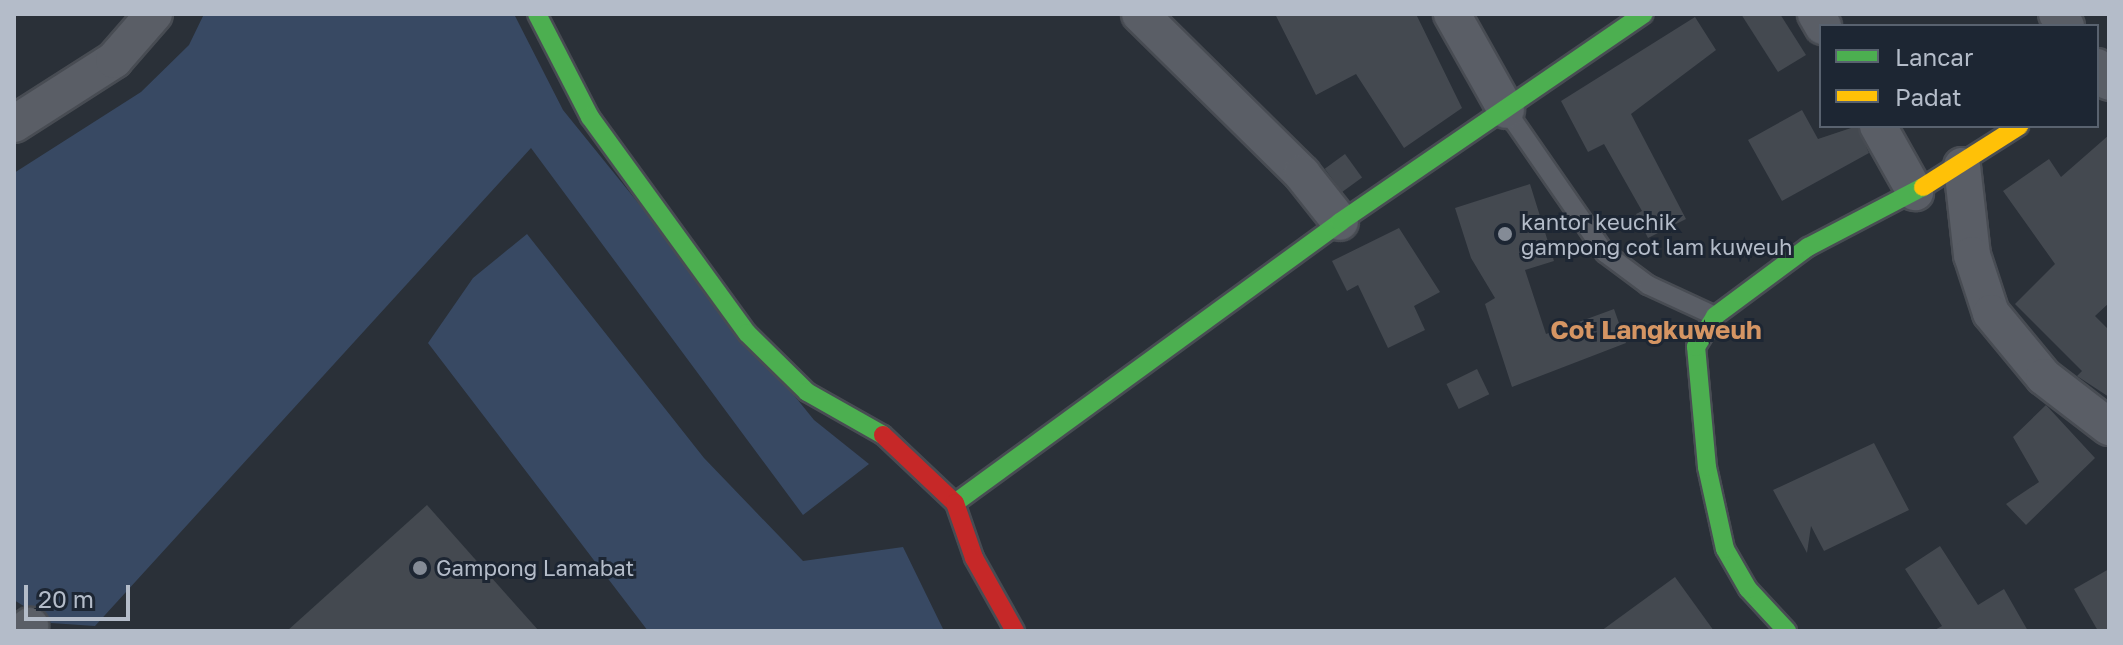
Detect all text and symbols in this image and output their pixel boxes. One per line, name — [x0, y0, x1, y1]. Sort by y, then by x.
legend — [1819, 24, 2099, 128]
text: Lancar — [1895, 42, 1973, 71]
text: Padat — [1895, 82, 1962, 111]
place label: kantor keuchik gampong cot lam kuweuh — [1521, 208, 1793, 260]
marker: kantor keuchik gampong cot lam kuweuh — [1496, 225, 1514, 243]
district label: Cot Langkuweuh — [1550, 314, 1762, 346]
place label: Gampong Lamabat — [436, 555, 634, 581]
marker: Gampong Lamabat — [411, 559, 429, 577]
scale bar — [28, 569, 134, 619]
text: 20 m — [38, 584, 94, 613]

